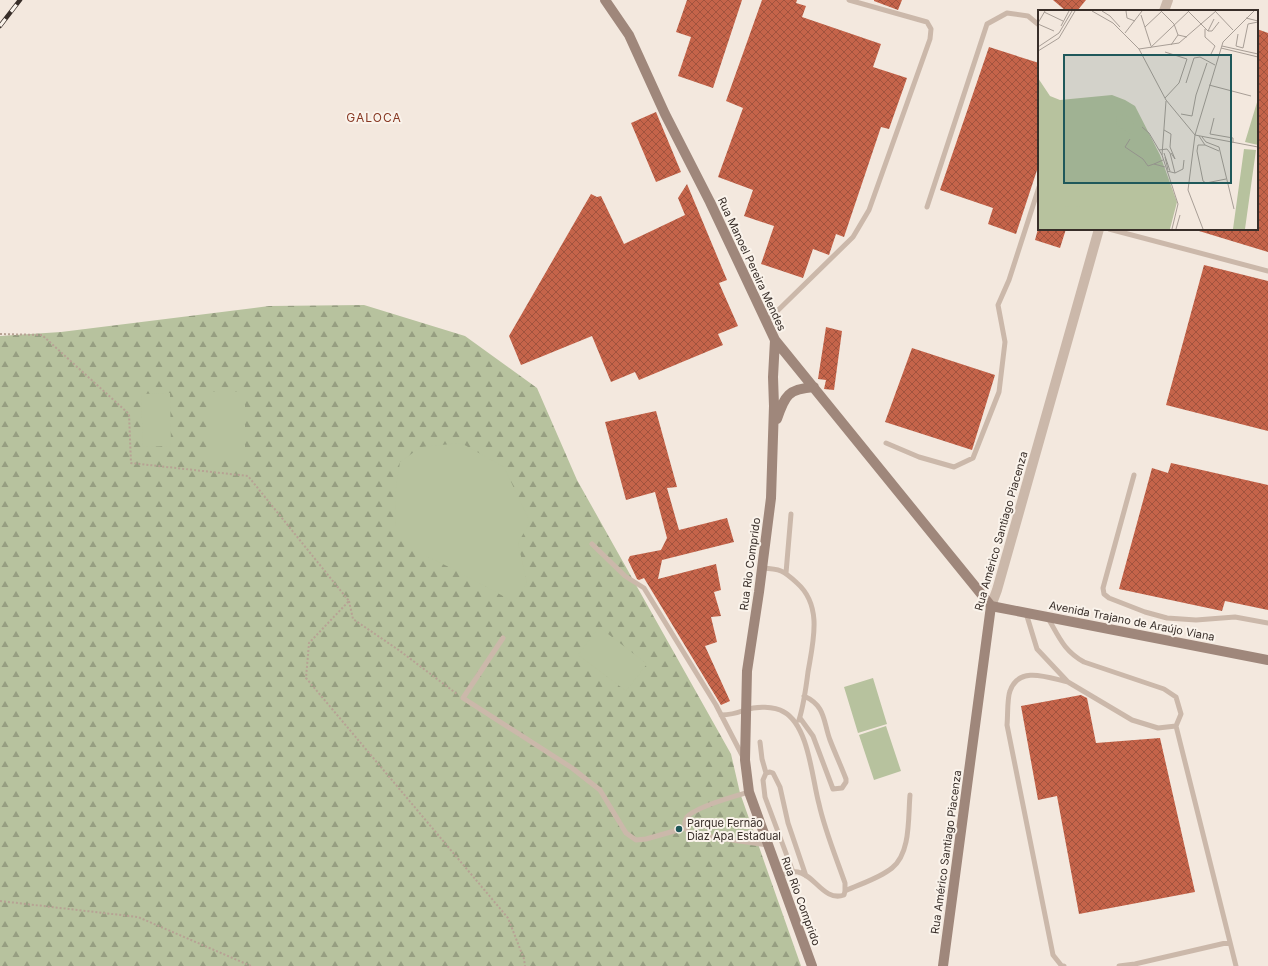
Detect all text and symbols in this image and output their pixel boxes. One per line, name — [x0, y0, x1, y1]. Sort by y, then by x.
inset map — [1038, 10, 1258, 230]
district label: GALOCA — [346, 110, 402, 125]
street label: Rua Manoel Pereira Mendes — [715, 195, 789, 333]
street label: Rua Américo Santiago Piacenza — [971, 450, 1031, 612]
street label: Rua Rio Comprido — [737, 516, 764, 611]
street label: Avenida Trajano de Araújo Viana — [1048, 598, 1216, 644]
street label: Rua Américo Santiago Piacenza — [928, 769, 964, 935]
place label: Parque Fernão Diaz Apa Estadual — [687, 816, 781, 843]
marker: Parque Fernão Diaz Apa Estadual — [674, 824, 684, 834]
street label: Rua Rio Comprido — [778, 855, 824, 948]

